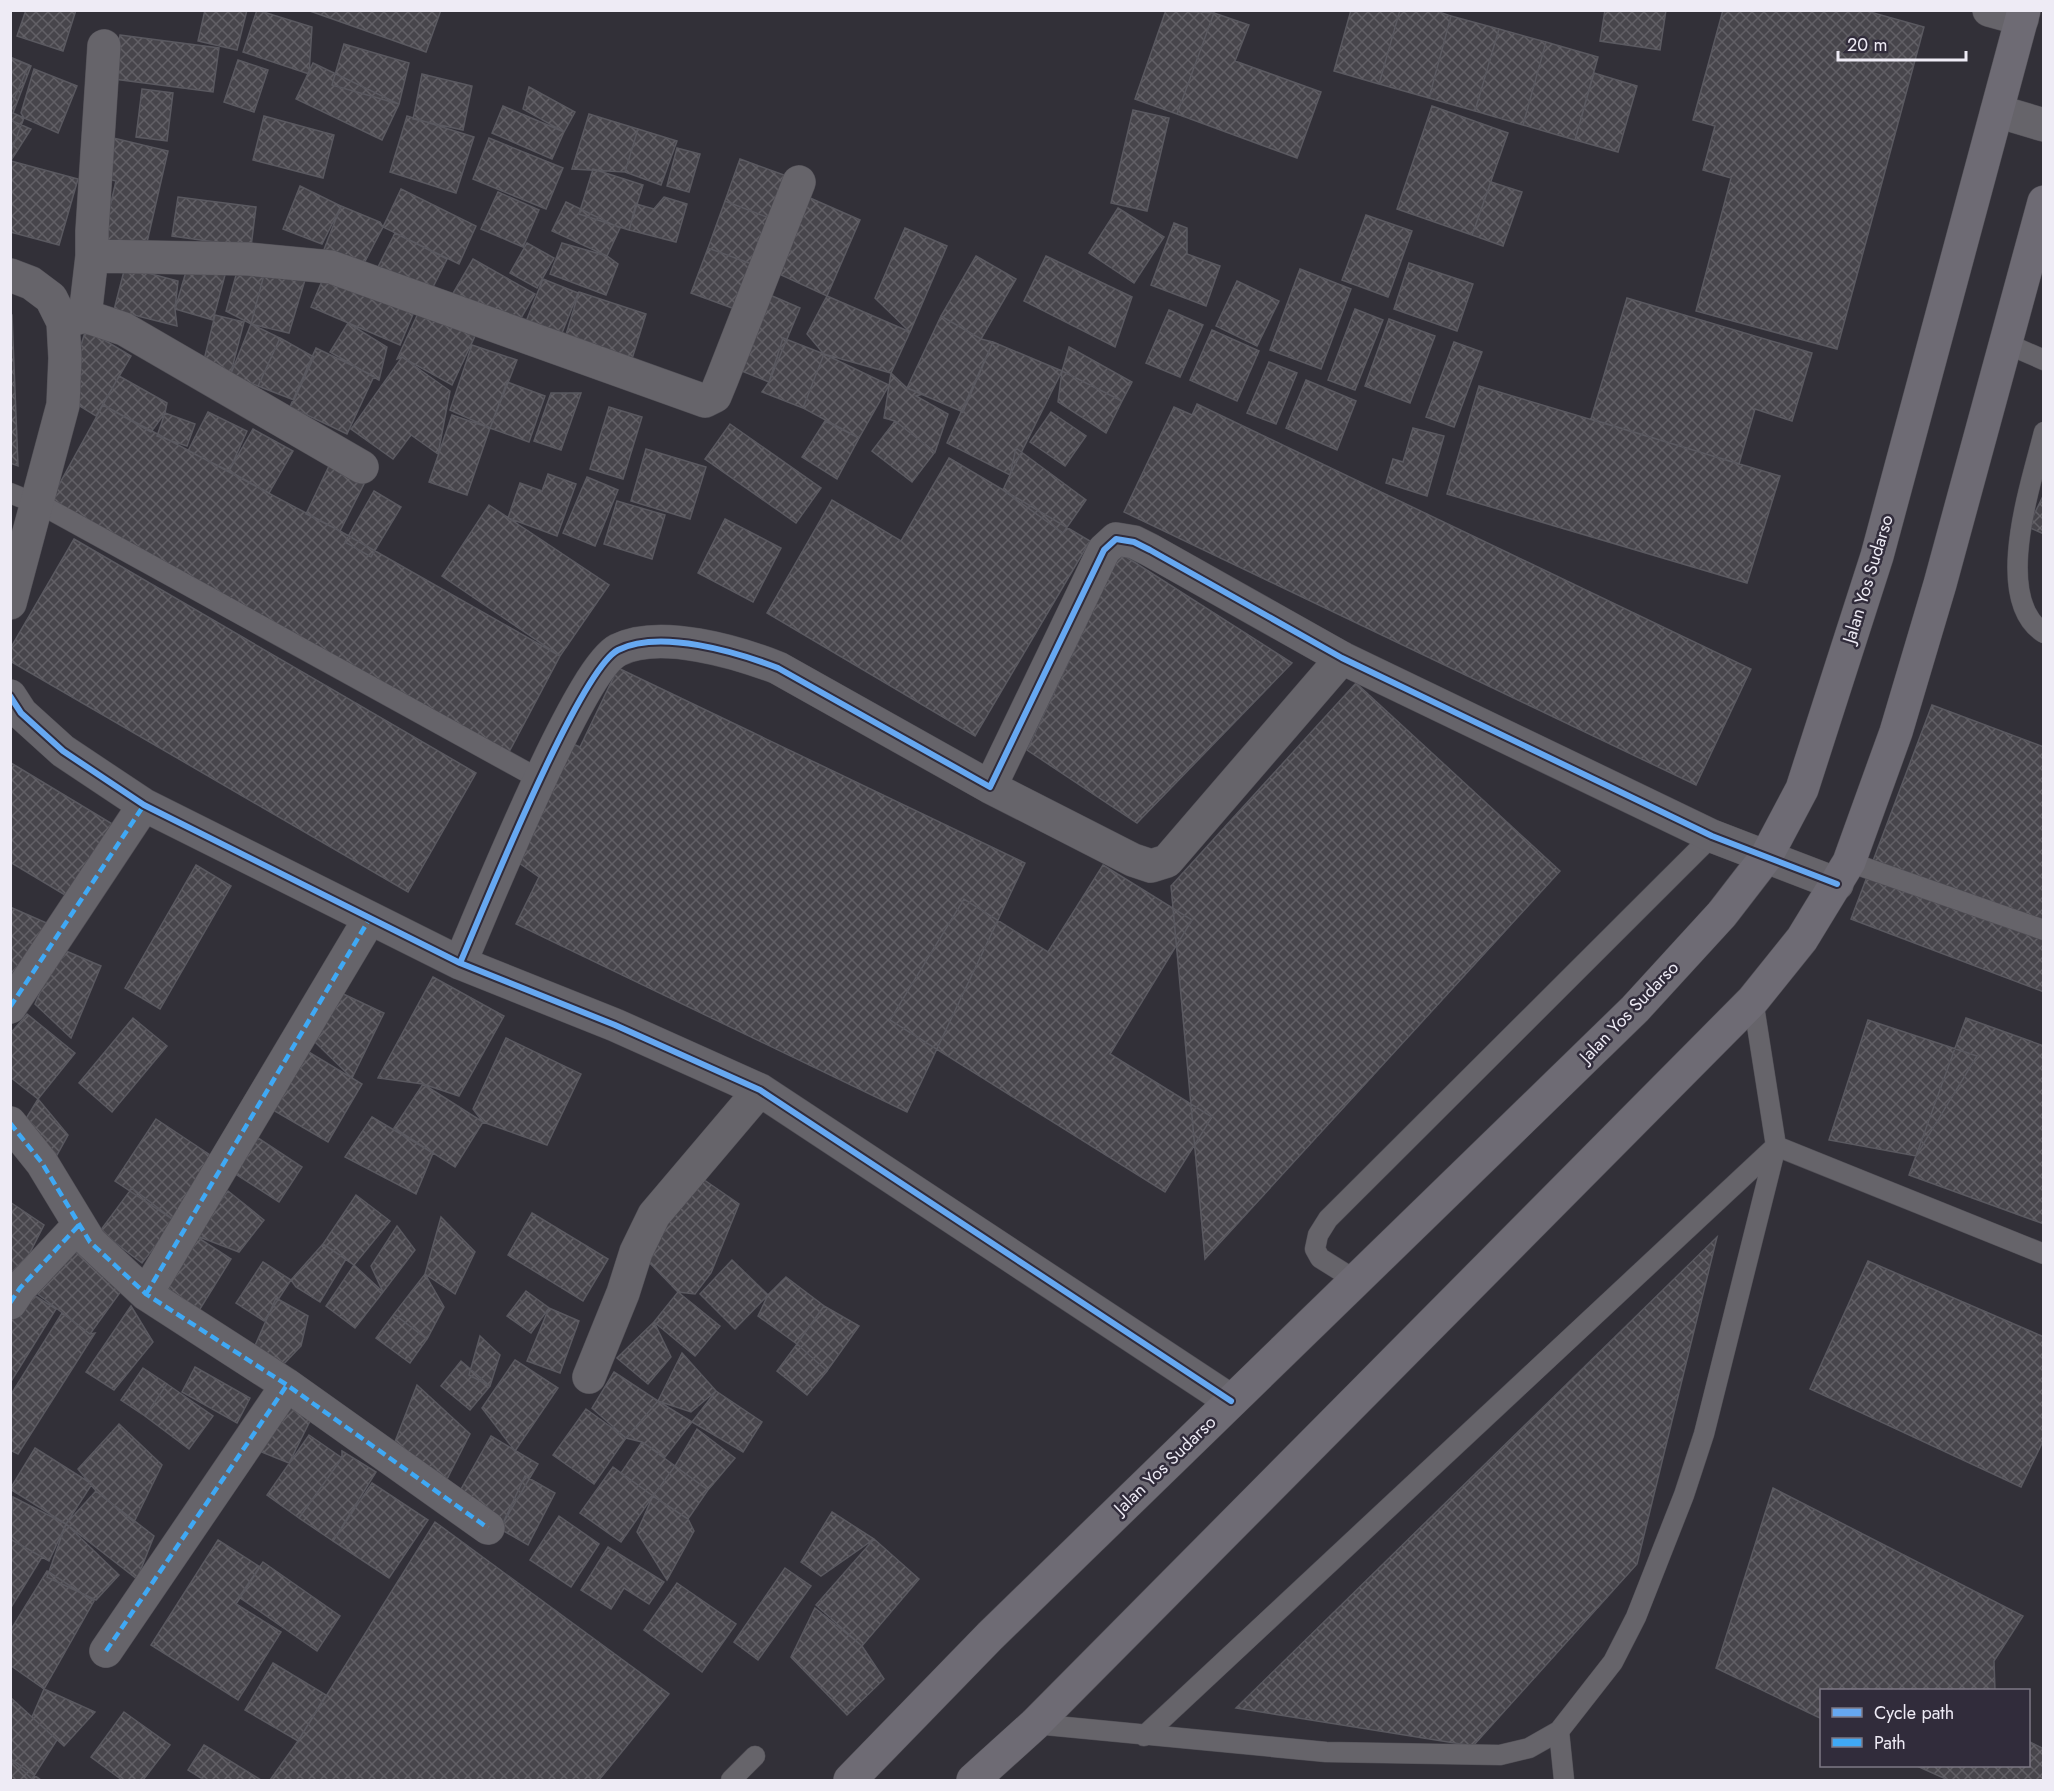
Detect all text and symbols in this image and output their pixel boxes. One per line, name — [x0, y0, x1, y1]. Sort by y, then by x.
scale bar — [1838, 24, 1966, 62]
text: 20 m — [1847, 32, 1887, 58]
street label: Jalan Yos Sudarso — [1836, 511, 1900, 648]
street label: Jalan Yos Sudarso — [1572, 955, 1685, 1070]
street label: Jalan Yos Sudarso — [1107, 1409, 1222, 1522]
legend — [1820, 1689, 2030, 1767]
text: Cycle path — [1874, 1700, 1954, 1726]
text: Path — [1874, 1730, 1906, 1756]

